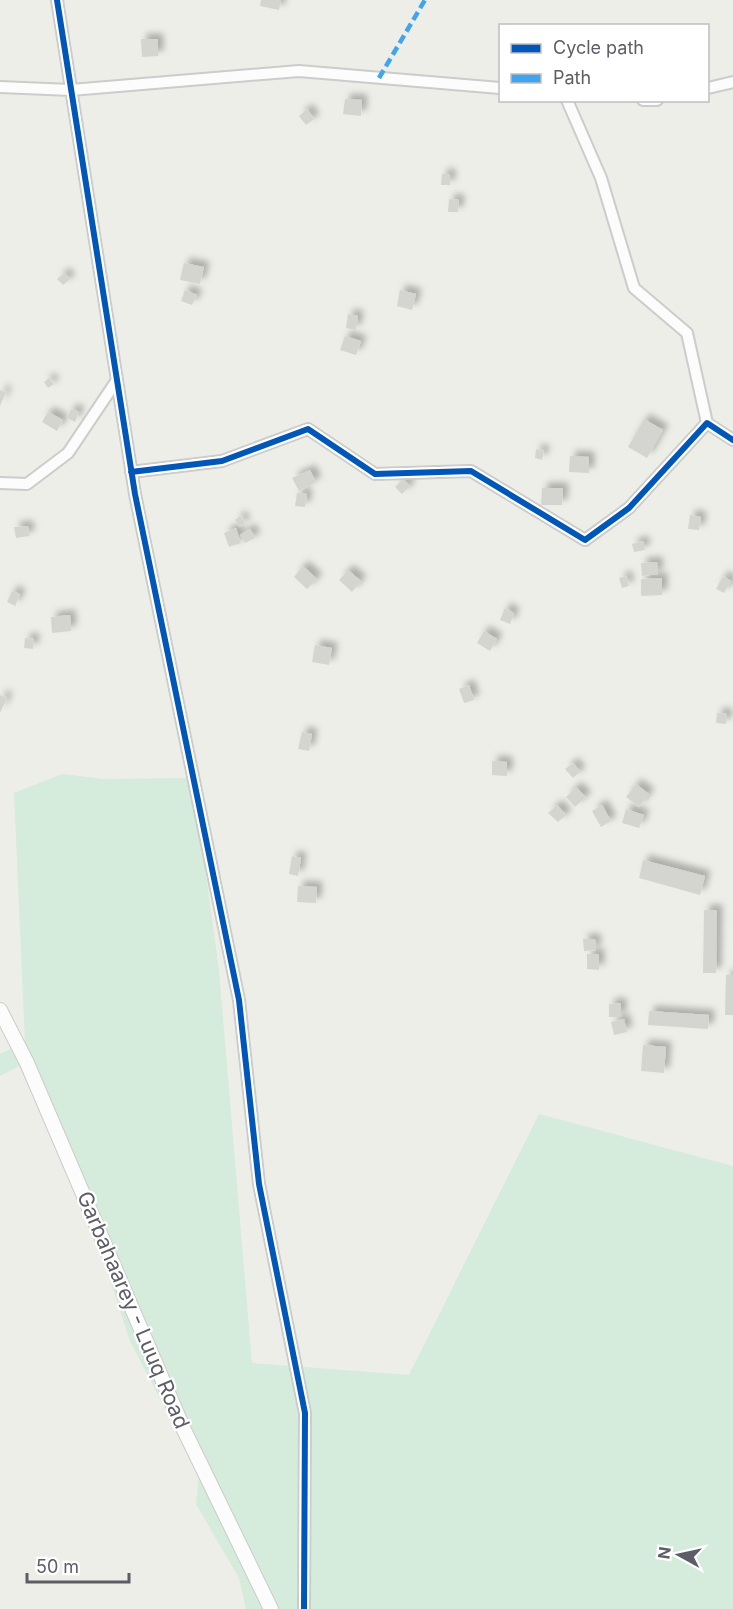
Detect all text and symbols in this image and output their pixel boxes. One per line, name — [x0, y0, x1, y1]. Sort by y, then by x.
legend — [499, 24, 709, 102]
text: Cycle path — [553, 37, 644, 58]
text: Path — [553, 67, 591, 88]
street label: Garbahaarey - Luuq Road — [72, 1187, 195, 1432]
north arrow — [649, 1525, 709, 1585]
text: N — [653, 1545, 675, 1560]
scale bar — [27, 1546, 129, 1584]
text: 50 m — [36, 1556, 79, 1577]

